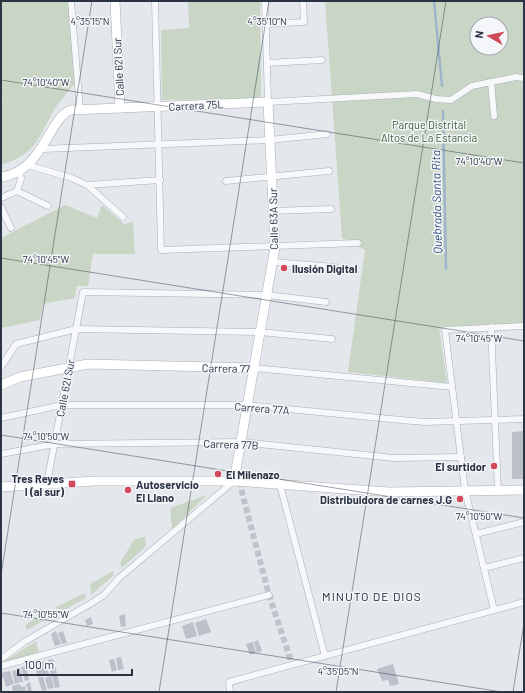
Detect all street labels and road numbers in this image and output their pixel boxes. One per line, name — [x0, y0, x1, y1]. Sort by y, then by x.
street label: Calle 62I Sur — [110, 38, 126, 96]
street label: Carrera 75L — [168, 97, 224, 113]
street label: Calle 63A Sur — [266, 188, 280, 250]
street label: Calle 62I Sur — [53, 358, 77, 418]
street label: Carrera 77 — [202, 361, 250, 375]
street label: Carrera 77A — [234, 400, 290, 416]
street label: Carrera 77B — [203, 437, 259, 451]

